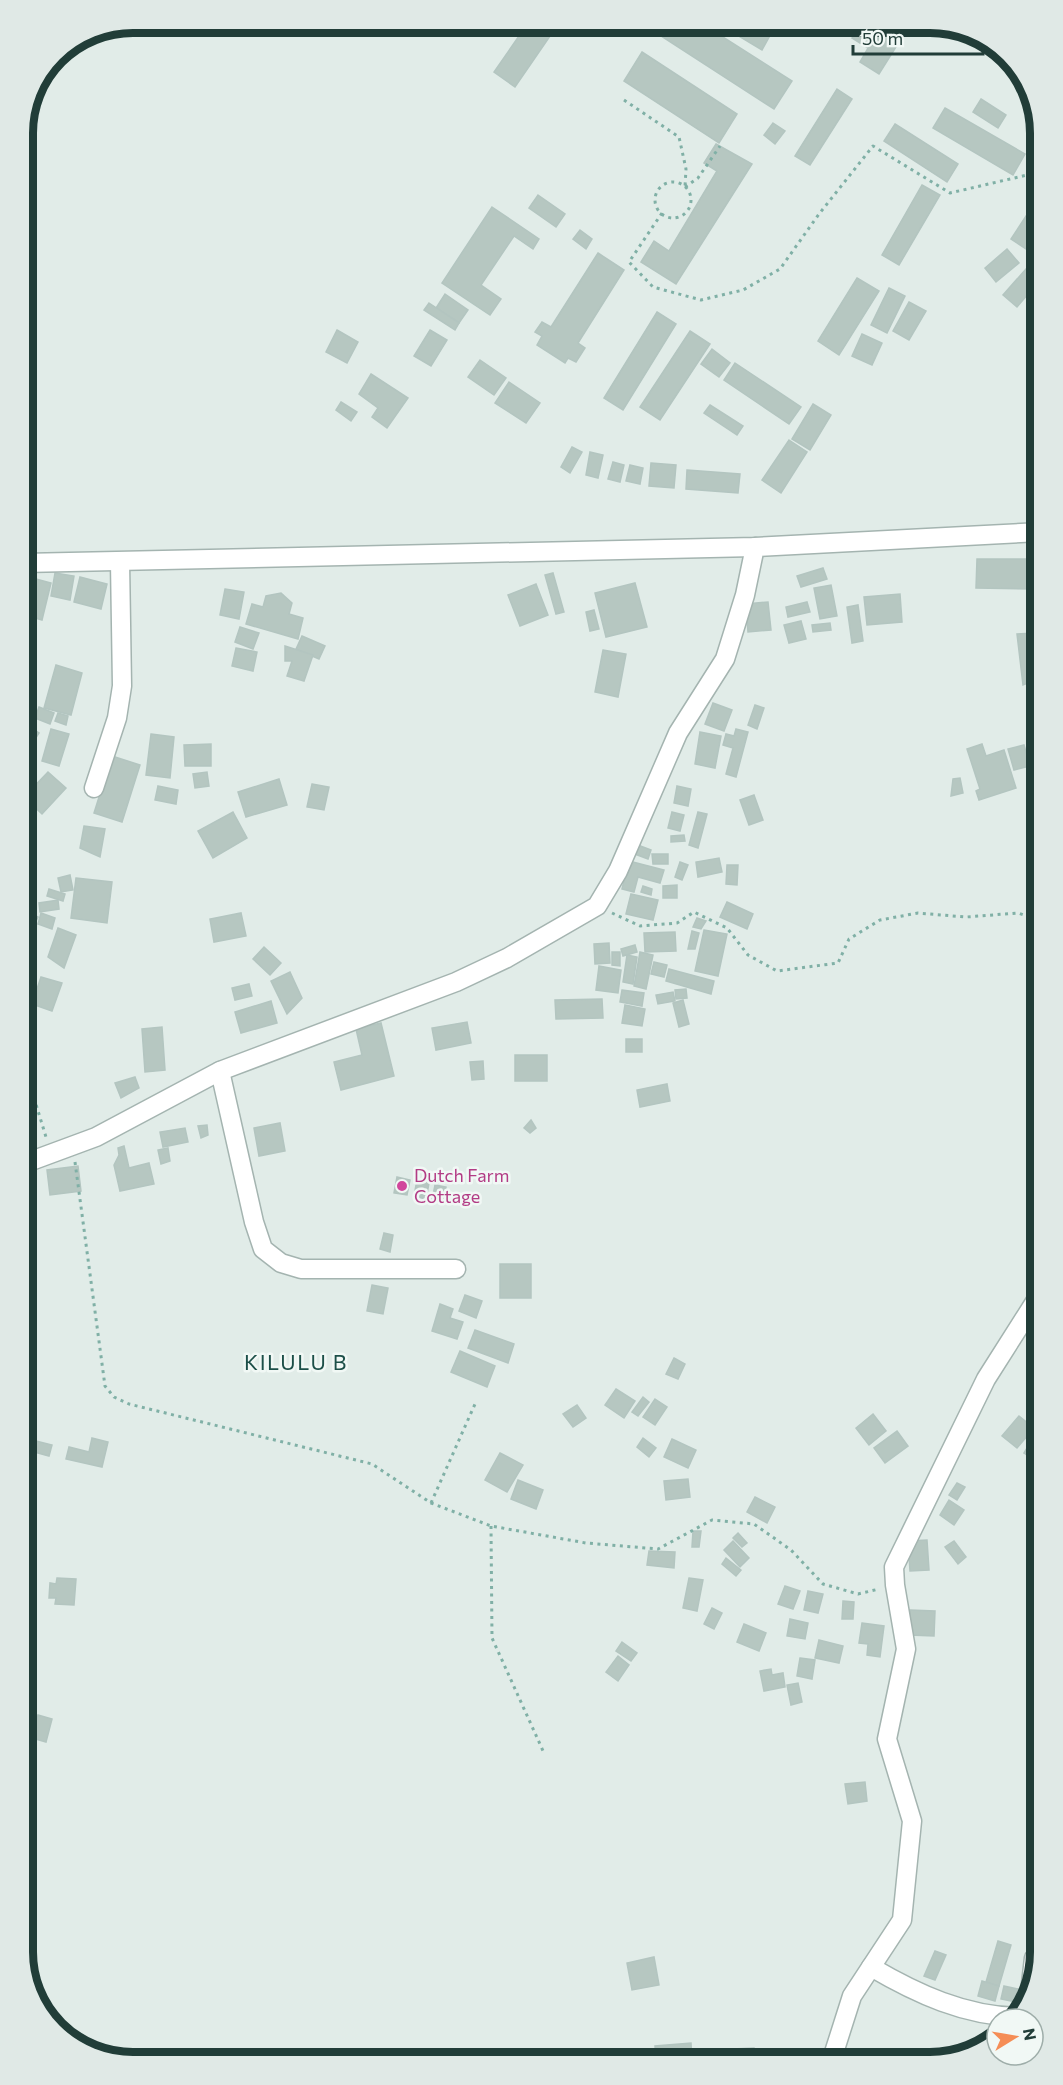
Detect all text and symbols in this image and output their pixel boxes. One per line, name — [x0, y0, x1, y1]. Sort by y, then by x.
scale bar — [853, 18, 984, 56]
text: 50 m — [862, 27, 903, 49]
place label: Dutch Farm Cottage — [414, 1164, 510, 1207]
marker: Dutch Farm Cottage — [395, 1179, 409, 1193]
district label: KILULU B — [244, 1349, 348, 1374]
north arrow — [985, 2007, 1045, 2067]
text: N — [1020, 2026, 1041, 2042]

